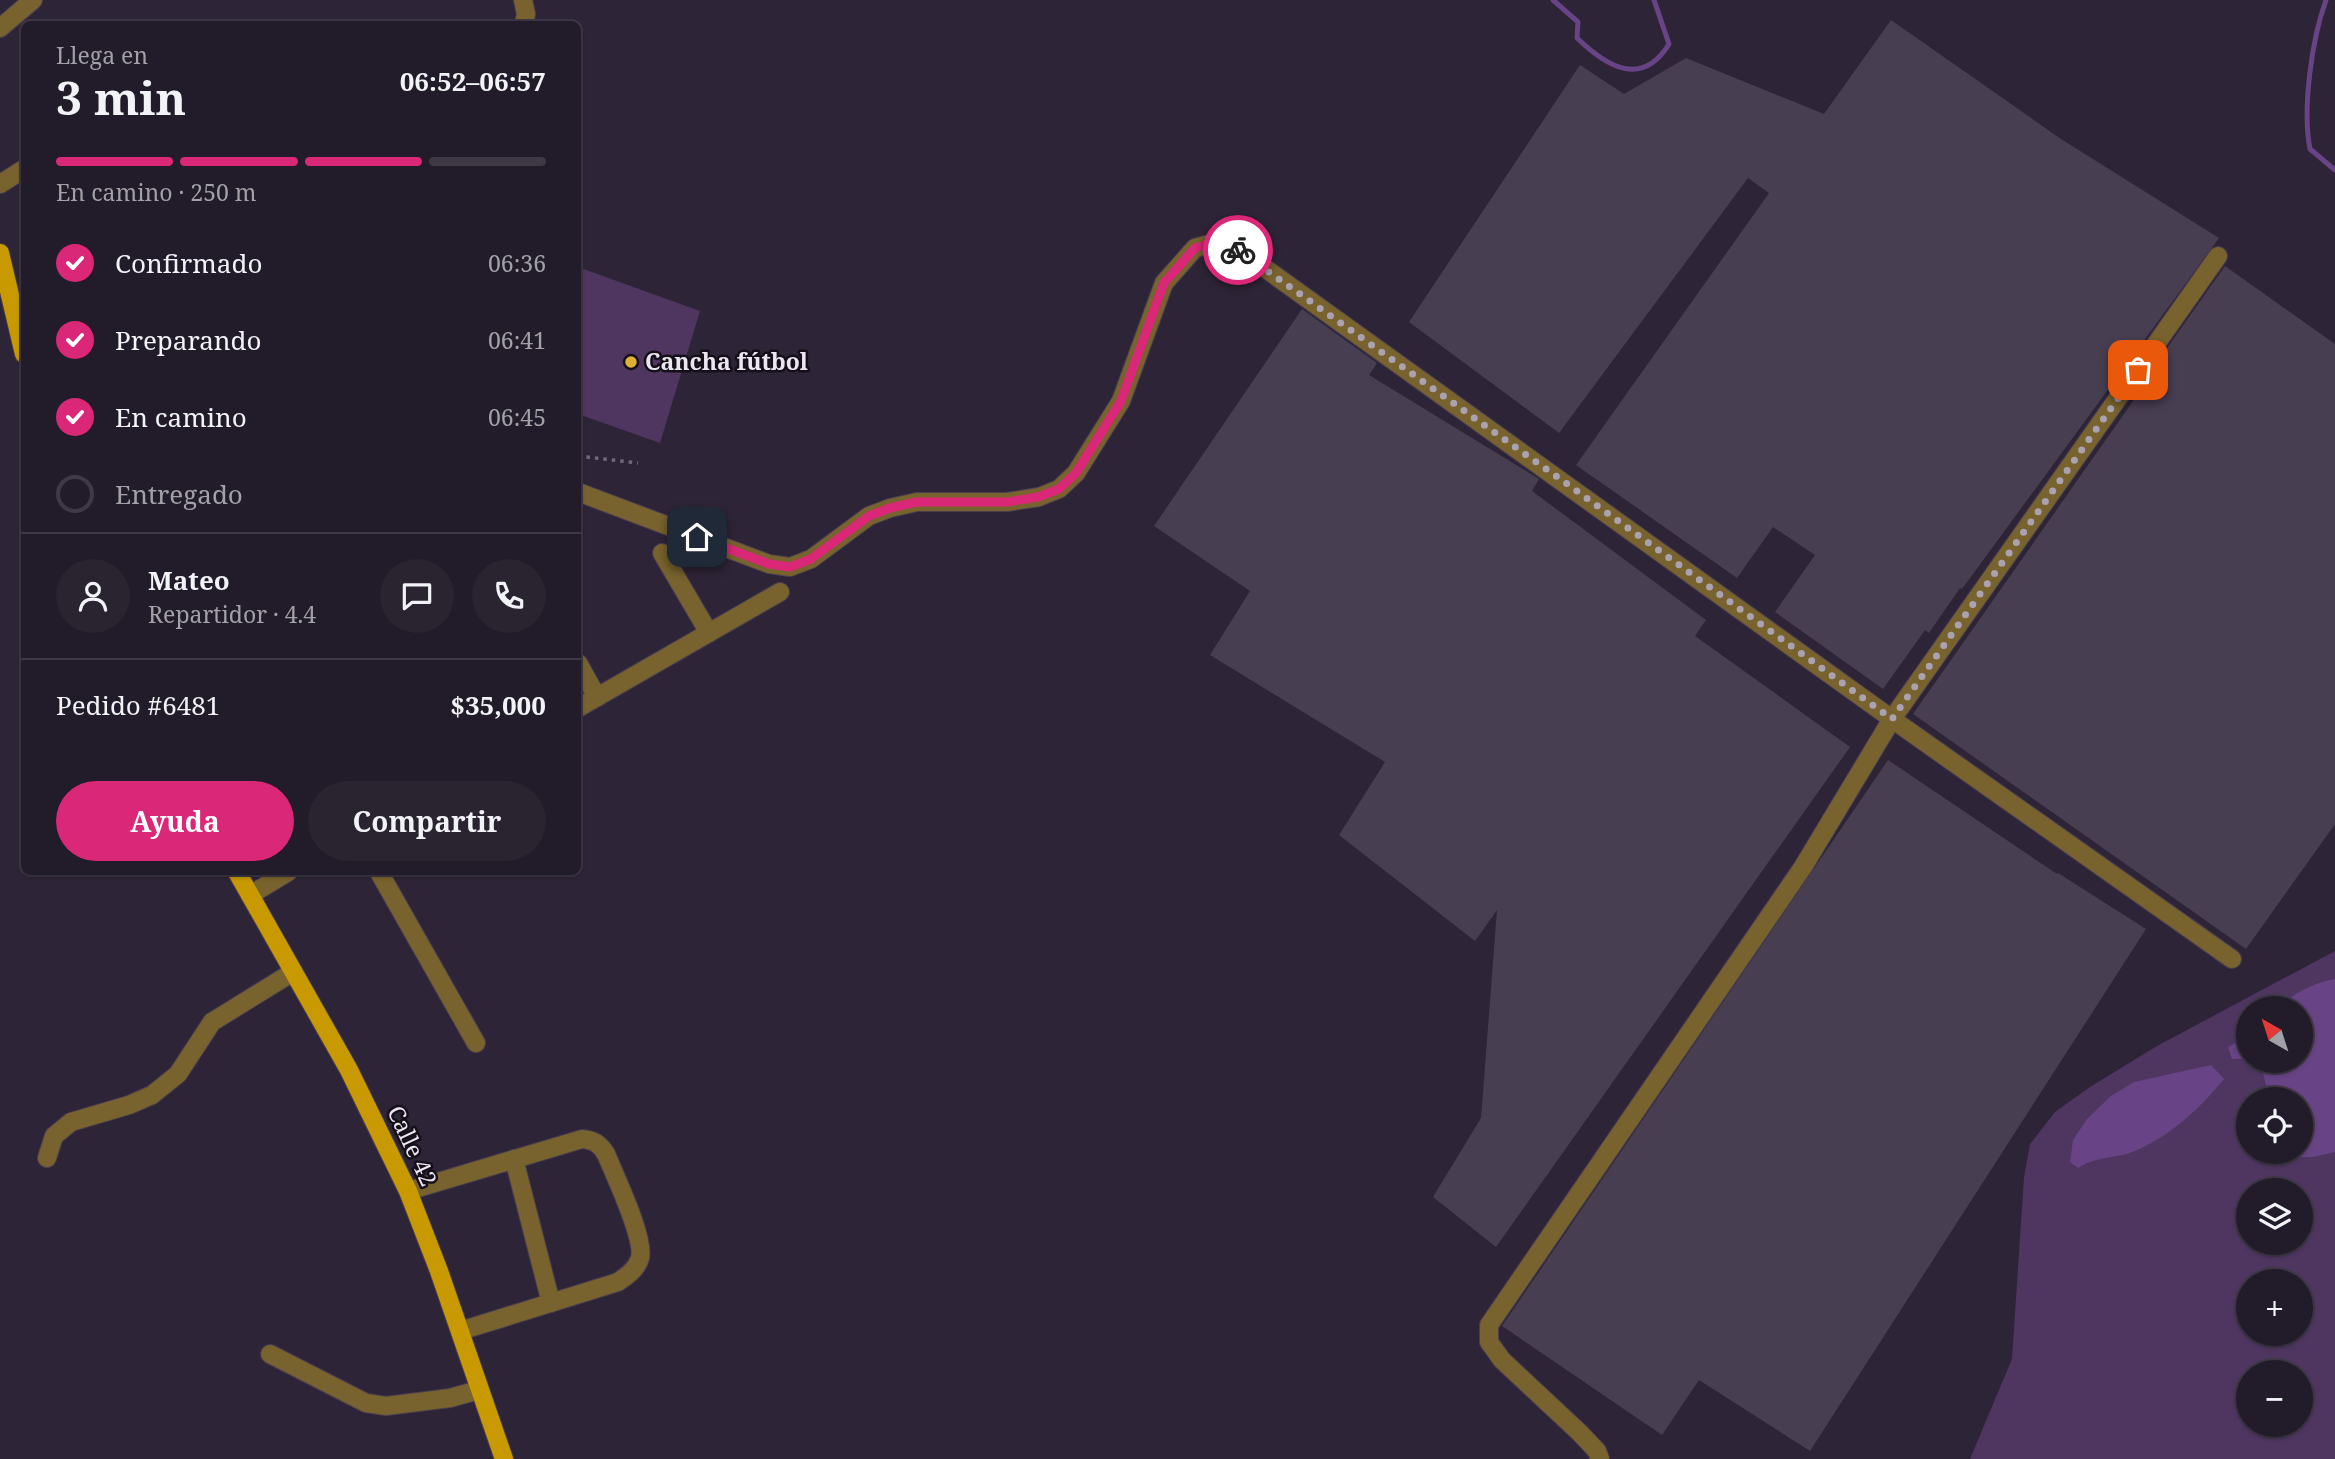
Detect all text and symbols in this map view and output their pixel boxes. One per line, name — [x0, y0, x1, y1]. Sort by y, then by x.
text: Llega en — [56, 39, 148, 71]
text: 06:52–06:57 — [400, 63, 546, 99]
text: 3 min — [56, 66, 186, 128]
text: En camino · 250 m — [56, 176, 257, 208]
courier — [1203, 215, 1273, 285]
icon: bike — [1219, 231, 1257, 269]
icon: check — [56, 244, 94, 282]
text: Confirmado — [115, 245, 262, 281]
text: 06:36 — [488, 247, 546, 279]
icon: check — [56, 321, 94, 359]
text: Preparando — [115, 322, 262, 358]
text: 06:41 — [488, 324, 546, 356]
pin — [2108, 340, 2168, 400]
place label: Cancha fútbol — [645, 345, 808, 377]
icon: bag — [2119, 351, 2157, 389]
marker: Cancha fútbol — [623, 354, 639, 370]
icon: check — [56, 398, 94, 436]
text: En camino — [115, 399, 247, 435]
text: 06:45 — [488, 401, 546, 433]
text: Entregado — [115, 476, 243, 512]
pin — [667, 507, 727, 567]
icon: home — [678, 518, 716, 556]
button: person — [56, 559, 130, 633]
button: chat — [380, 559, 454, 633]
button: phone — [472, 559, 546, 633]
text: Mateo — [148, 562, 230, 598]
text: Repartidor · 4.4 — [148, 598, 316, 630]
text: Pedido #6481 — [56, 687, 220, 723]
text: $35,000 — [450, 687, 546, 723]
button: Ayuda — [56, 781, 294, 861]
button: Compartir — [308, 781, 546, 861]
north arrow — [2236, 996, 2314, 1073]
map controls — [2236, 996, 2313, 1437]
button: locate — [2236, 1087, 2313, 1164]
street label: Calle 42 — [380, 1100, 445, 1191]
button: layers — [2236, 1178, 2313, 1255]
button: + — [2236, 1269, 2313, 1346]
button: − — [2236, 1360, 2313, 1437]

